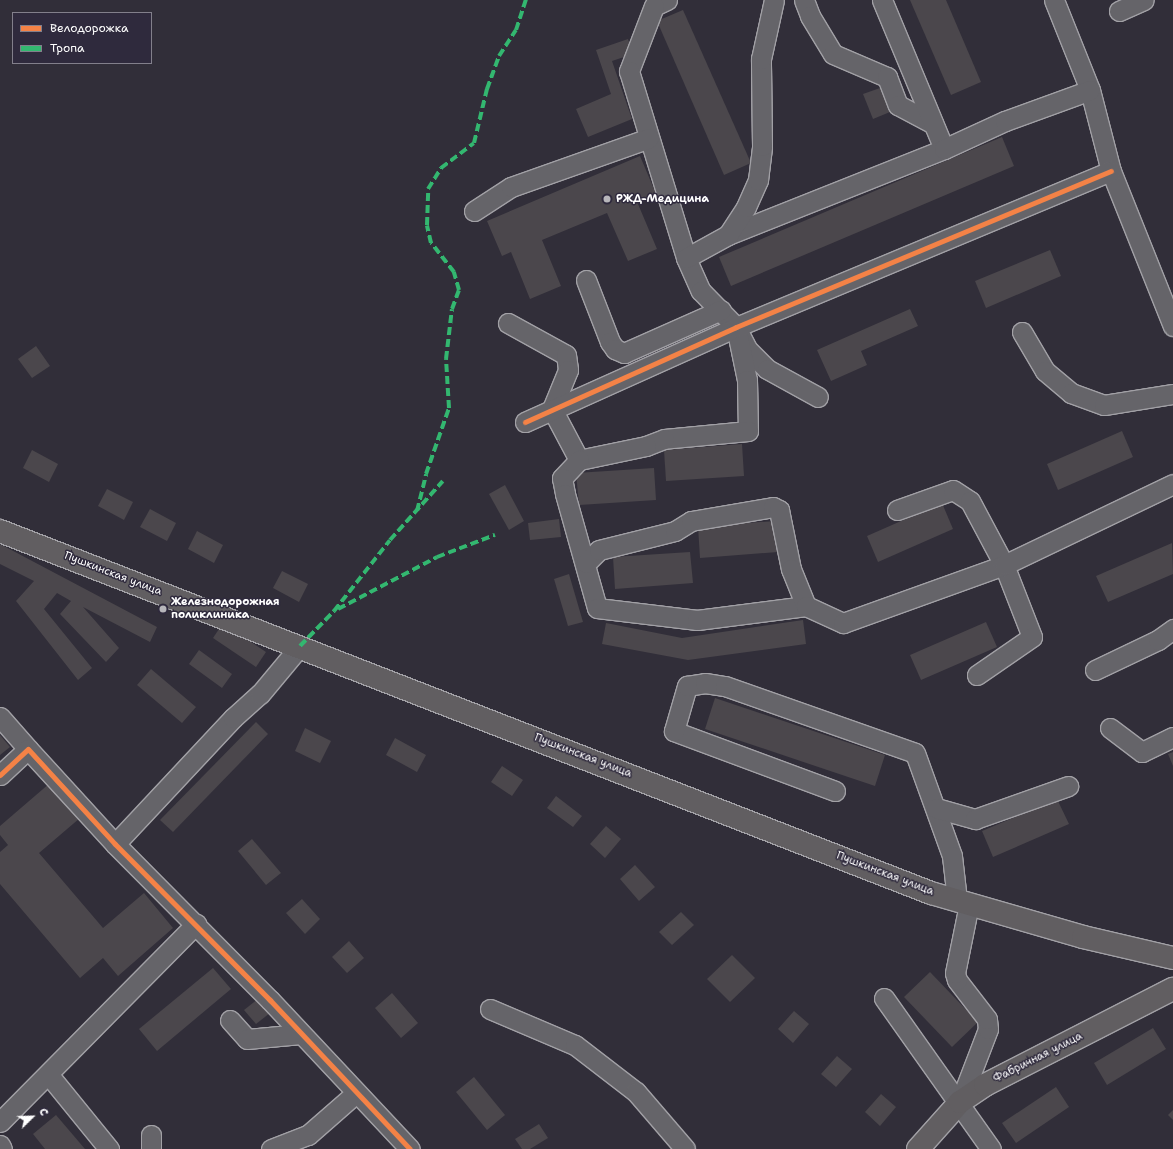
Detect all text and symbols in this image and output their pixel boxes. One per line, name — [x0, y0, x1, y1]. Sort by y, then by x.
legend — [12, 12, 152, 64]
text: Велодорожка — [50, 20, 128, 36]
text: Тропа — [50, 40, 84, 56]
place label: РЖД-Медицина — [616, 192, 709, 206]
marker: РЖД-Медицина — [601, 193, 613, 205]
street label: Пушкинская улица — [62, 549, 164, 599]
place label: Железнодорожная поликлиника — [171, 596, 280, 622]
marker: Железнодорожная поликлиника — [158, 604, 168, 614]
street label: Пушкинская улица — [532, 731, 634, 781]
street label: Пушкинская улица — [834, 849, 936, 899]
street label: Фабричная улица — [991, 1030, 1085, 1086]
north arrow — [12, 1097, 52, 1137]
text: С — [35, 1106, 52, 1118]

